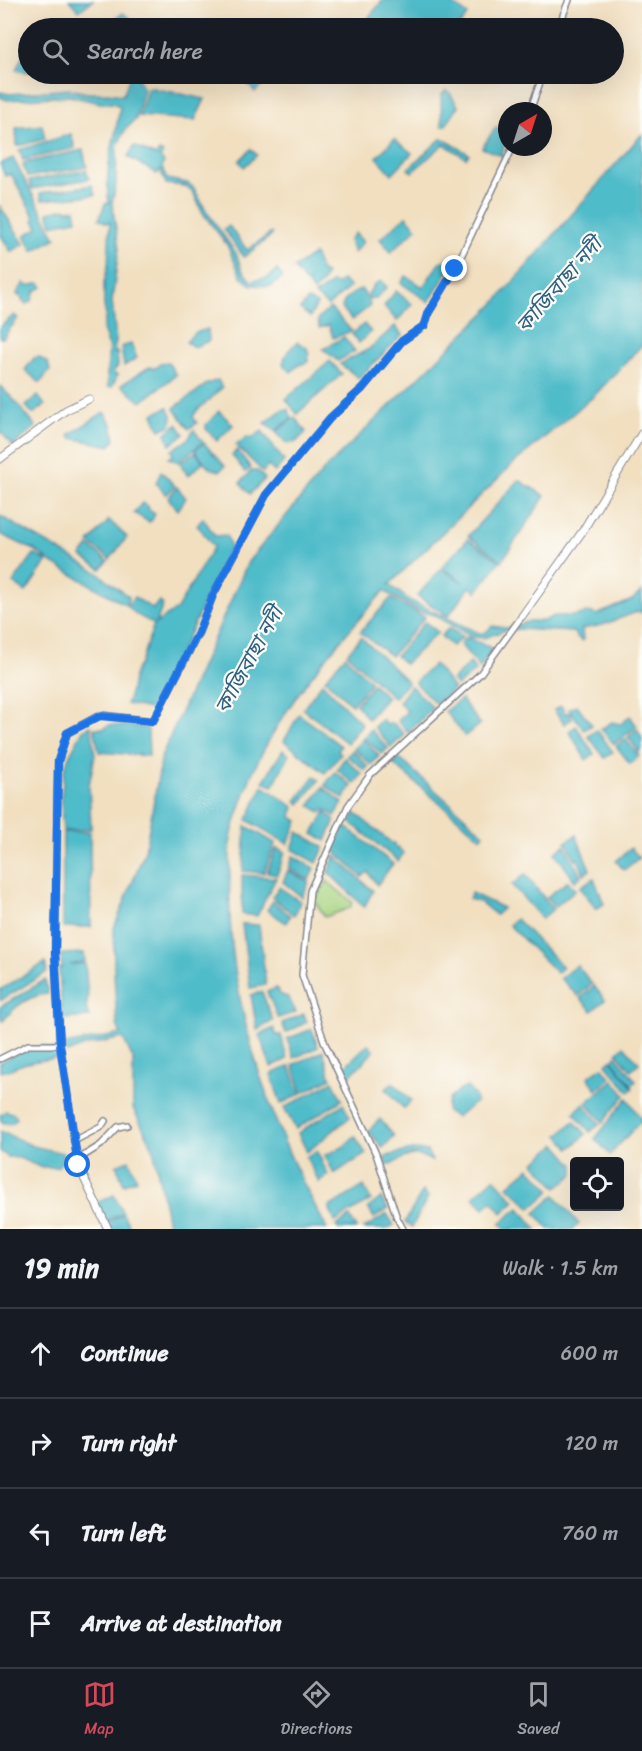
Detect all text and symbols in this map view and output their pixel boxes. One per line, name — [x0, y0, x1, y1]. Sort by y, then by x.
search box — [18, 18, 624, 84]
text: Search here — [87, 32, 203, 71]
icon: search — [39, 35, 72, 68]
north arrow — [498, 102, 552, 156]
water label: কাজিবাছা নদী — [506, 225, 615, 342]
route end — [441, 255, 467, 281]
water label: কাজিবাছা নদী — [204, 595, 296, 721]
route start — [64, 1151, 90, 1177]
map controls — [570, 1157, 624, 1211]
button: locate — [570, 1157, 624, 1211]
text: 19 min — [24, 1245, 99, 1291]
text: Walk · 1.5 km — [502, 1251, 618, 1286]
text: Continue — [81, 1334, 169, 1373]
text: 600 m — [561, 1336, 618, 1371]
icon: ahead — [24, 1337, 57, 1370]
text: Turn right — [81, 1424, 176, 1463]
text: 120 m — [565, 1426, 618, 1461]
icon: right — [24, 1427, 57, 1460]
text: Turn left — [81, 1514, 166, 1553]
text: 760 m — [562, 1516, 618, 1551]
icon: left — [24, 1517, 57, 1550]
text: Arrive at destination — [81, 1604, 282, 1643]
icon: arrive — [24, 1607, 57, 1640]
tab: Map — [83, 1678, 116, 1743]
tab: Directions — [281, 1678, 352, 1743]
tab: Saved — [517, 1678, 559, 1743]

